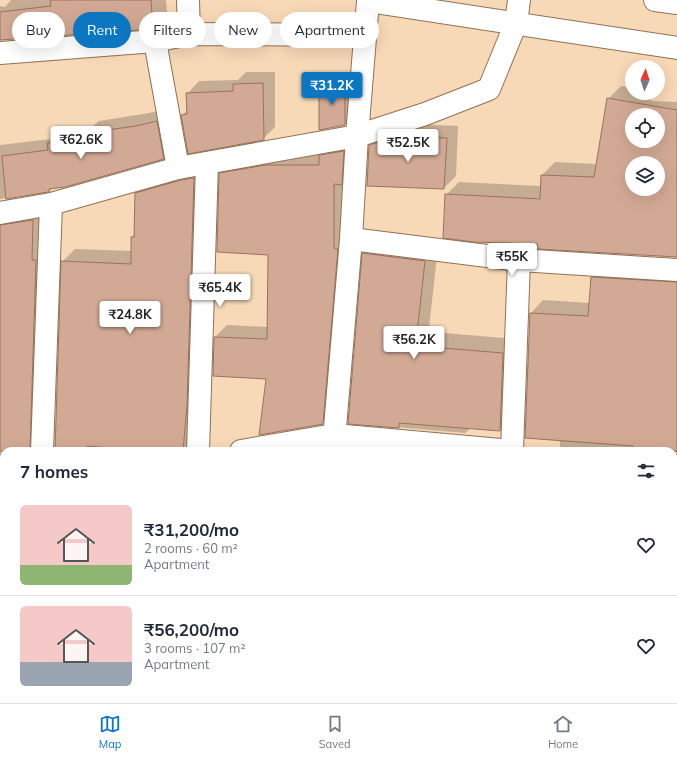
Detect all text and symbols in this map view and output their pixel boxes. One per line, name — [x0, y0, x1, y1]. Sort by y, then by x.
chip: Buy — [12, 12, 65, 48]
chip: Rent — [73, 12, 131, 48]
chip: Filters — [139, 12, 206, 48]
chip: New — [214, 12, 272, 48]
chip: Apartment — [280, 12, 379, 48]
north arrow — [625, 60, 665, 100]
map controls — [625, 60, 665, 196]
pin: ₹31.2K — [299, 72, 365, 106]
text: ₹31.2K — [310, 77, 354, 93]
button: locate — [625, 108, 665, 148]
pin: ₹62.6K — [48, 126, 114, 160]
pin: ₹52.5K — [375, 129, 441, 163]
text: ₹62.6K — [59, 131, 103, 147]
text: ₹52.5K — [386, 134, 430, 150]
button: layers — [625, 156, 665, 196]
pin: ₹55K — [488, 243, 536, 277]
text: ₹55K — [496, 248, 528, 264]
pin: ₹65.4K — [187, 274, 253, 308]
text: ₹65.4K — [198, 279, 242, 295]
pin: ₹24.8K — [97, 301, 163, 335]
text: ₹24.8K — [108, 306, 152, 322]
pin: ₹56.2K — [381, 326, 447, 360]
text: ₹56.2K — [392, 331, 436, 347]
icon: filters — [635, 460, 657, 482]
text: 7 homes — [20, 461, 88, 482]
text: ₹31,200/mo — [144, 519, 239, 540]
icon: home — [52, 521, 100, 569]
icon: heart — [635, 534, 657, 556]
text: 2 rooms · 60 m² — [144, 540, 238, 556]
text: Apartment — [144, 556, 209, 572]
text: ₹56,200/mo — [144, 619, 239, 640]
icon: home — [52, 622, 100, 670]
icon: heart — [635, 635, 657, 657]
text: 3 rooms · 107 m² — [144, 640, 245, 656]
text: Apartment — [144, 656, 209, 672]
tab: Map — [99, 713, 121, 751]
tab: Saved — [319, 713, 351, 751]
tab: Home — [548, 713, 578, 751]

